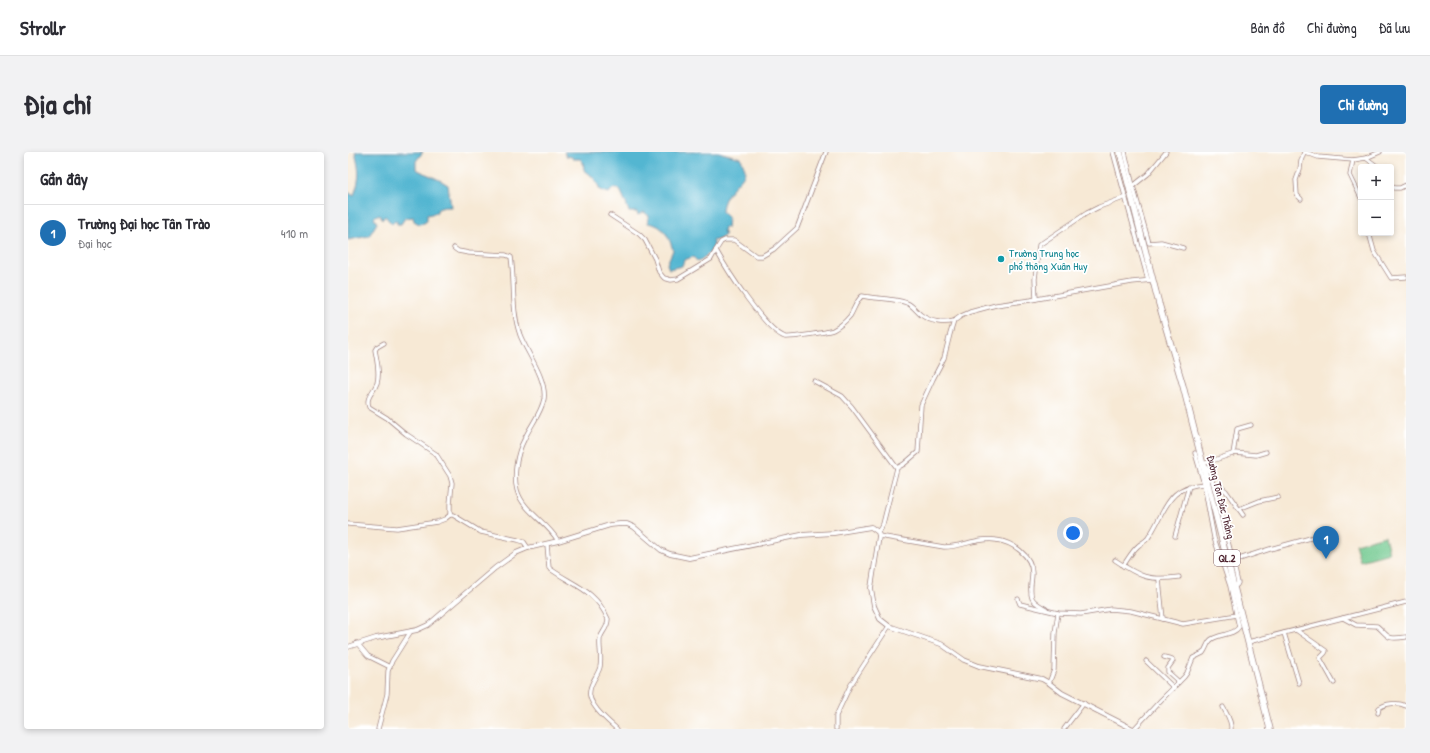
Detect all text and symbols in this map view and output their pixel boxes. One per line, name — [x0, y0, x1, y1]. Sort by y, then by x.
text: Strollr — [20, 15, 66, 41]
text: Bản đồ — [1251, 18, 1285, 37]
text: Chỉ đường — [1307, 18, 1357, 37]
text: Đã lưu — [1379, 18, 1410, 37]
text: Địa chỉ — [24, 85, 92, 123]
button: Chỉ đường — [1320, 85, 1406, 124]
map controls — [1358, 164, 1394, 236]
button: + — [1358, 164, 1394, 200]
text: Gần đây — [40, 167, 88, 190]
button: − — [1358, 200, 1394, 236]
text: Trường Đại học Tân Trào — [78, 213, 210, 234]
text: 1 — [51, 224, 55, 242]
text: 410 m — [281, 224, 308, 242]
text: Đại học — [78, 234, 112, 252]
place label: Trường Trung học phổ thông Xuân Huy — [1009, 246, 1088, 273]
marker: Trường Trung học phổ thông Xuân Huy — [996, 254, 1006, 264]
street label: Đường Tôn Đức Thắng — [1204, 454, 1238, 540]
your location — [1063, 523, 1083, 543]
pin: 1 — [1313, 526, 1339, 559]
road number: QL.2 — [1214, 550, 1240, 566]

